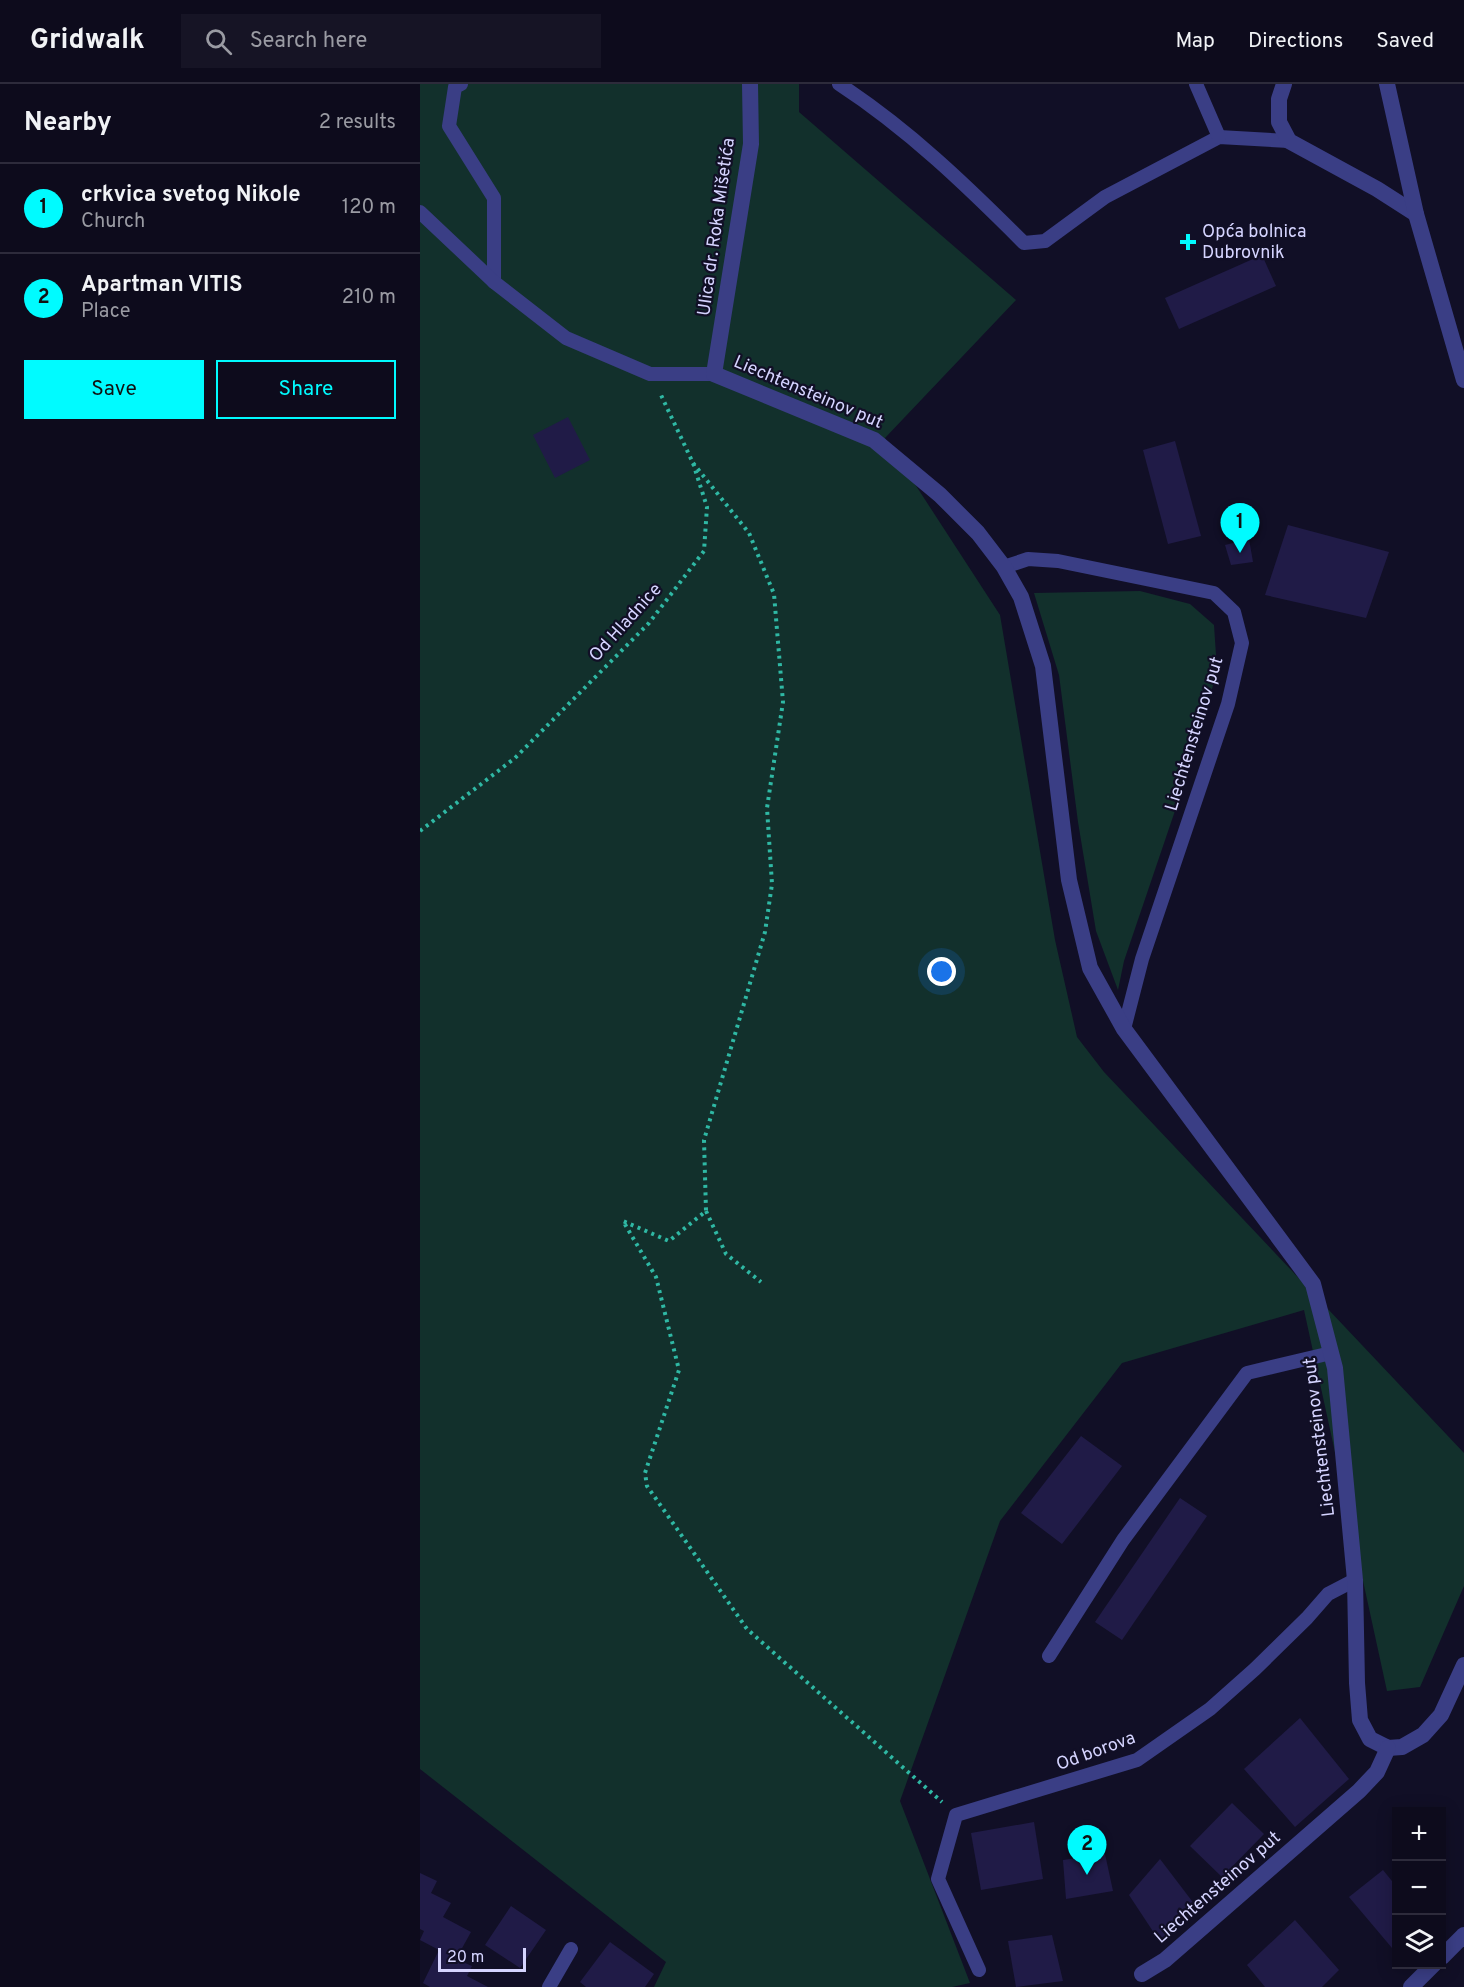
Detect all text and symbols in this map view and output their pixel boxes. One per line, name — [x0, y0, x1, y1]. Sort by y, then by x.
search box — [181, 14, 601, 68]
text: Gridwalk — [30, 23, 145, 59]
icon: search — [202, 25, 235, 58]
text: Search here — [250, 28, 367, 55]
text: Map — [1175, 28, 1215, 55]
text: Directions — [1248, 28, 1343, 55]
text: Saved — [1376, 28, 1434, 55]
text: Nearby — [24, 107, 112, 140]
text: 2 results — [319, 110, 396, 136]
street label: Ulica dr. Roka Mišetića — [693, 136, 741, 318]
text: crkvica svetog Nikole — [81, 182, 301, 209]
text: 1 — [40, 195, 48, 221]
text: 120 m — [342, 195, 396, 221]
text: Church — [81, 209, 145, 235]
place label: Opća bolnica Dubrovnik — [1202, 221, 1306, 265]
marker: Opća bolnica Dubrovnik — [1179, 233, 1197, 251]
text: Apartman VITIS — [81, 272, 243, 299]
text: 2 — [37, 285, 50, 311]
text: 210 m — [342, 285, 396, 311]
text: Place — [81, 299, 131, 325]
street label: Liechtensteinov put — [730, 351, 886, 435]
button: Save — [24, 360, 204, 419]
button: Share — [216, 360, 396, 419]
pin: 1 — [1220, 504, 1260, 553]
street label: Od Hladnice — [585, 579, 667, 667]
street label: Liechtensteinov put — [1161, 654, 1229, 814]
your location — [927, 957, 956, 986]
street label: Liechtensteinov put — [1299, 1356, 1341, 1518]
street label: Od borova — [1053, 1727, 1139, 1777]
map controls — [1392, 1807, 1446, 1969]
button: + — [1392, 1807, 1446, 1861]
pin: 2 — [1068, 1826, 1106, 1875]
street label: Liechtensteinov put — [1150, 1827, 1286, 1949]
button: − — [1392, 1861, 1446, 1915]
button: layers — [1392, 1915, 1446, 1969]
scale bar — [438, 1945, 526, 1972]
text: 20 m — [447, 1948, 484, 1968]

